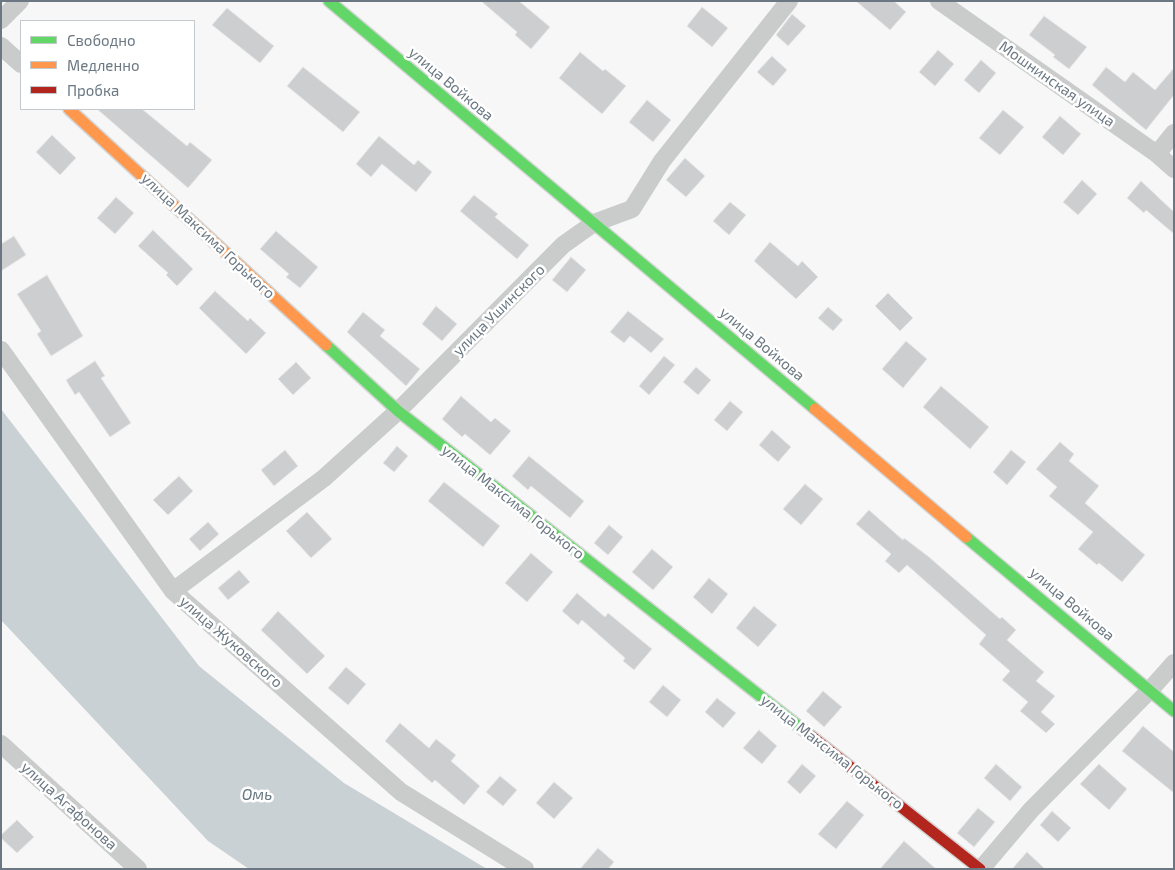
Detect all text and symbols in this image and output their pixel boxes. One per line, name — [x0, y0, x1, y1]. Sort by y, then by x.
legend — [20, 20, 195, 110]
text: Свободно — [67, 31, 136, 49]
street label: Мошнинская улица — [996, 37, 1118, 131]
street label: улица Войкова — [405, 43, 497, 125]
text: Медленно — [67, 56, 140, 74]
text: Пробка — [67, 81, 119, 99]
street label: улица Максима Горького — [137, 169, 279, 303]
street label: улица Ушинского — [449, 260, 549, 360]
street label: улица Войкова — [716, 303, 808, 385]
street label: улица Максима Горького — [438, 441, 588, 563]
street label: улица Войкова — [1026, 563, 1118, 645]
street label: улица Жуковского — [176, 592, 286, 692]
street label: улица Максима Горького — [757, 691, 907, 813]
street label: улица Агафонова — [17, 758, 121, 854]
water label: Омь — [242, 785, 272, 805]

